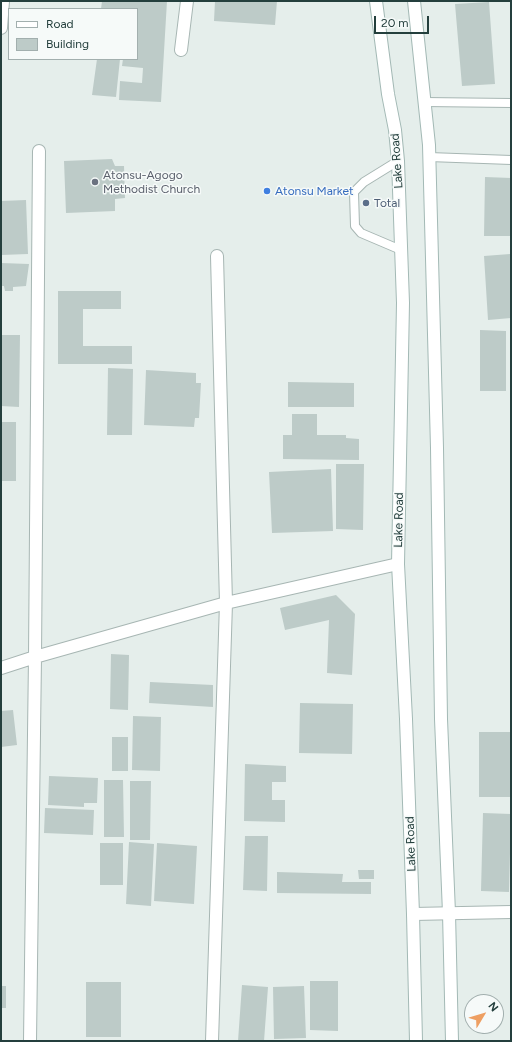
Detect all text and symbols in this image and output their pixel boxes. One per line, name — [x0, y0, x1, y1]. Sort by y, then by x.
legend — [8, 8, 138, 60]
scale bar — [376, 8, 431, 34]
text: 20 m — [381, 16, 409, 30]
text: Road — [46, 17, 74, 31]
text: Building — [46, 37, 89, 51]
street label: Lake Road — [388, 133, 406, 189]
place label: Atonsu-Agogo Methodist Church — [103, 168, 200, 196]
marker: Atonsu-Agogo Methodist Church — [90, 177, 100, 187]
place label: Atonsu Market — [275, 184, 354, 198]
marker: Atonsu Market — [262, 186, 272, 196]
place label: Total — [374, 196, 400, 210]
marker: Total — [361, 198, 371, 208]
street label: Lake Road — [391, 492, 407, 548]
street label: Lake Road — [403, 816, 419, 872]
north arrow — [464, 994, 504, 1034]
text: N — [485, 1000, 501, 1014]

